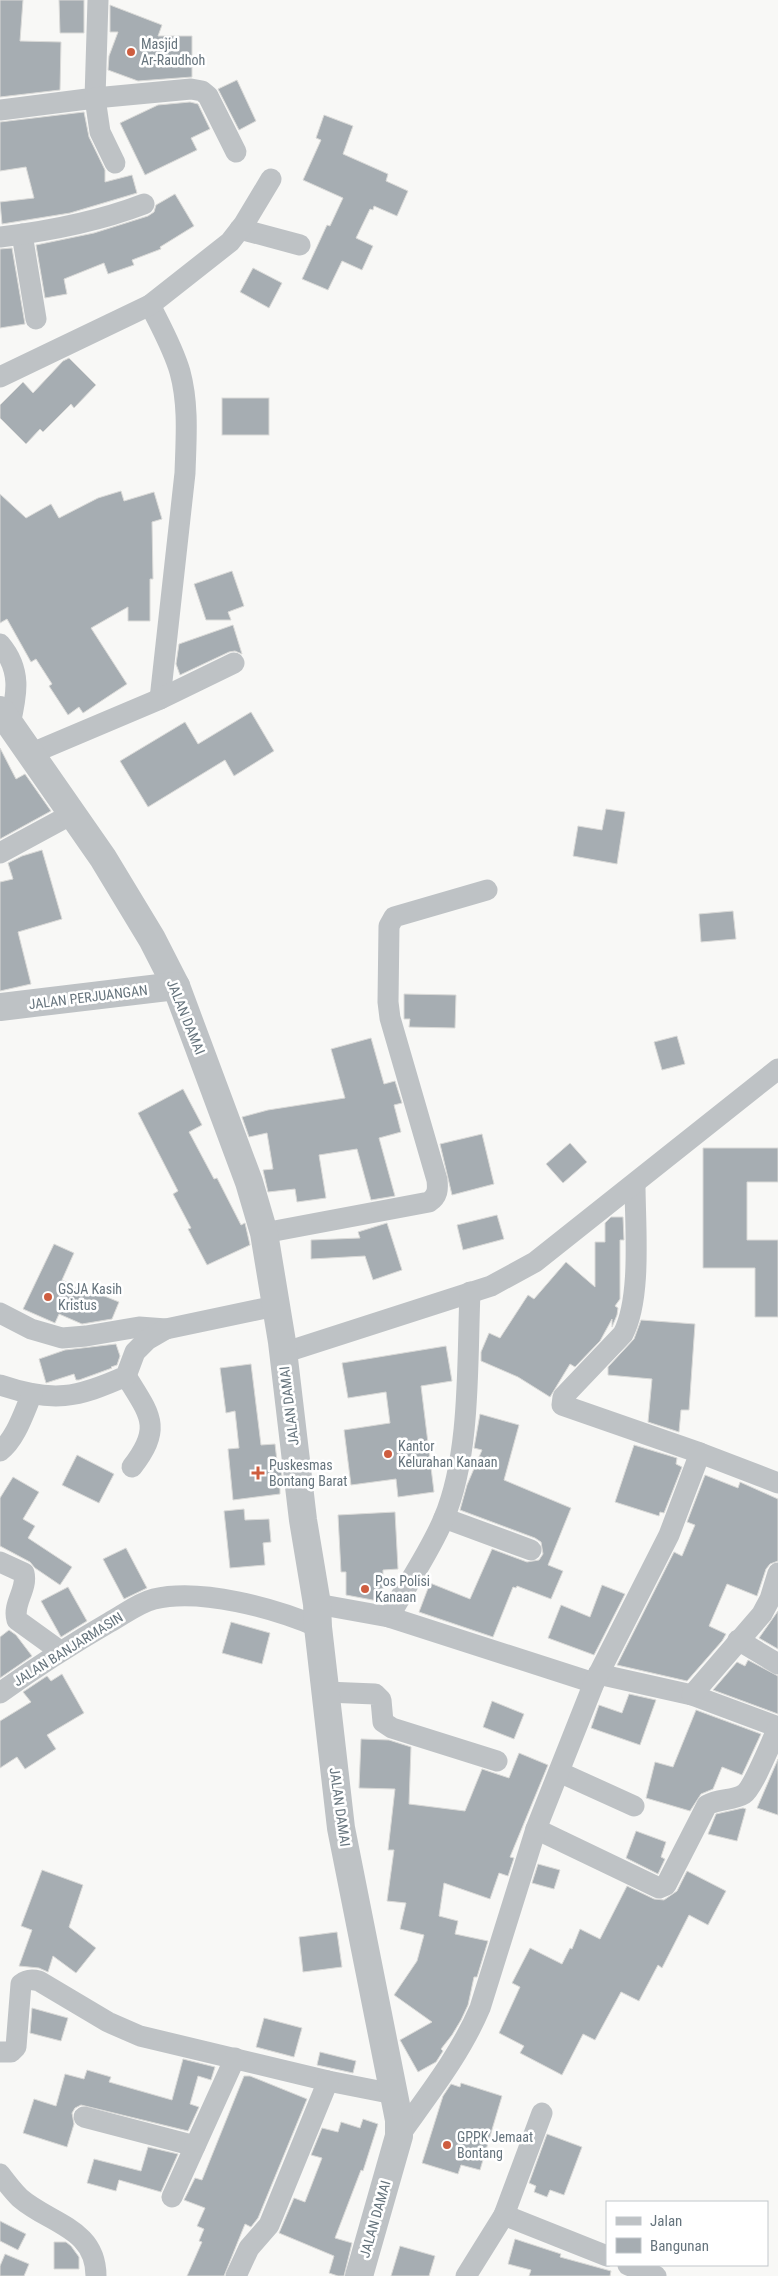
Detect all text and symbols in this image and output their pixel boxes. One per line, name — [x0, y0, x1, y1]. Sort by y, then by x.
place label: Masjid Ar-Raudhoh — [141, 36, 205, 68]
marker: Masjid Ar-Raudhoh — [125, 46, 137, 58]
street label: JALAN DAMAI — [164, 977, 208, 1057]
street label: JALAN PERJUANGAN — [28, 982, 148, 1012]
place label: GSJA Kasih Kristus — [58, 1281, 122, 1313]
marker: GSJA Kasih Kristus — [42, 1291, 54, 1303]
street label: JALAN DAMAI — [276, 1366, 302, 1446]
place label: Kantor Kelurahan Kanaan — [398, 1438, 497, 1470]
marker: Kantor Kelurahan Kanaan — [382, 1448, 394, 1460]
place label: Puskesmas Bontang Barat — [269, 1457, 347, 1489]
marker: Puskesmas Bontang Barat — [251, 1466, 265, 1480]
place label: Pos Polisi Kanaan — [375, 1573, 430, 1605]
marker: Pos Polisi Kanaan — [359, 1583, 371, 1595]
street label: JALAN BANJARMASIN — [10, 1609, 126, 1689]
street label: JALAN DAMAI — [327, 1766, 353, 1848]
place label: GPPK Jemaat Bontang — [457, 2129, 533, 2161]
marker: GPPK Jemaat Bontang — [441, 2139, 453, 2151]
street label: JALAN DAMAI — [356, 2179, 394, 2259]
legend — [606, 2201, 768, 2266]
text: Jalan — [650, 2212, 682, 2230]
text: Bangunan — [650, 2237, 709, 2255]

